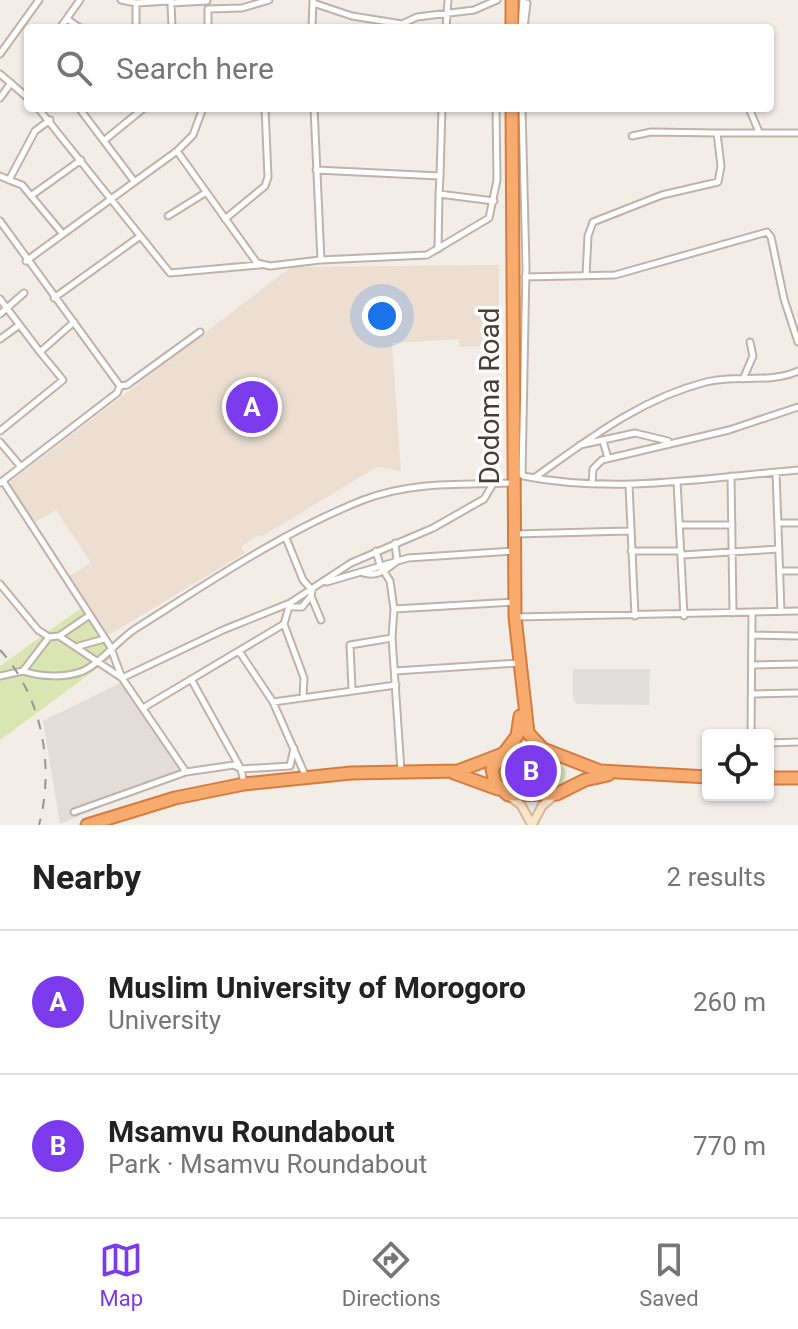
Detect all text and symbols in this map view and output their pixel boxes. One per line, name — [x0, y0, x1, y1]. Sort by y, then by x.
search box — [24, 24, 774, 112]
icon: search — [52, 46, 96, 90]
text: Search here — [116, 51, 274, 86]
your location — [362, 296, 402, 336]
street label: Dodoma Road — [473, 307, 506, 485]
pin: A — [226, 377, 278, 437]
map controls — [702, 729, 774, 801]
button: locate — [702, 729, 774, 801]
pin: B — [505, 741, 557, 801]
text: Nearby — [32, 857, 141, 897]
text: 2 results — [667, 862, 766, 892]
text: Muslim University of Morogoro — [108, 970, 526, 1005]
text: A — [49, 987, 67, 1017]
text: 260 m — [693, 987, 766, 1017]
text: University — [108, 1005, 221, 1035]
text: Msamvu Roundabout — [108, 1114, 395, 1149]
text: B — [50, 1131, 66, 1161]
text: 770 m — [693, 1131, 766, 1161]
text: Park · Msamvu Roundabout — [108, 1149, 427, 1179]
tab: Map — [99, 1238, 143, 1311]
tab: Directions — [342, 1238, 441, 1311]
tab: Saved — [639, 1238, 699, 1311]

